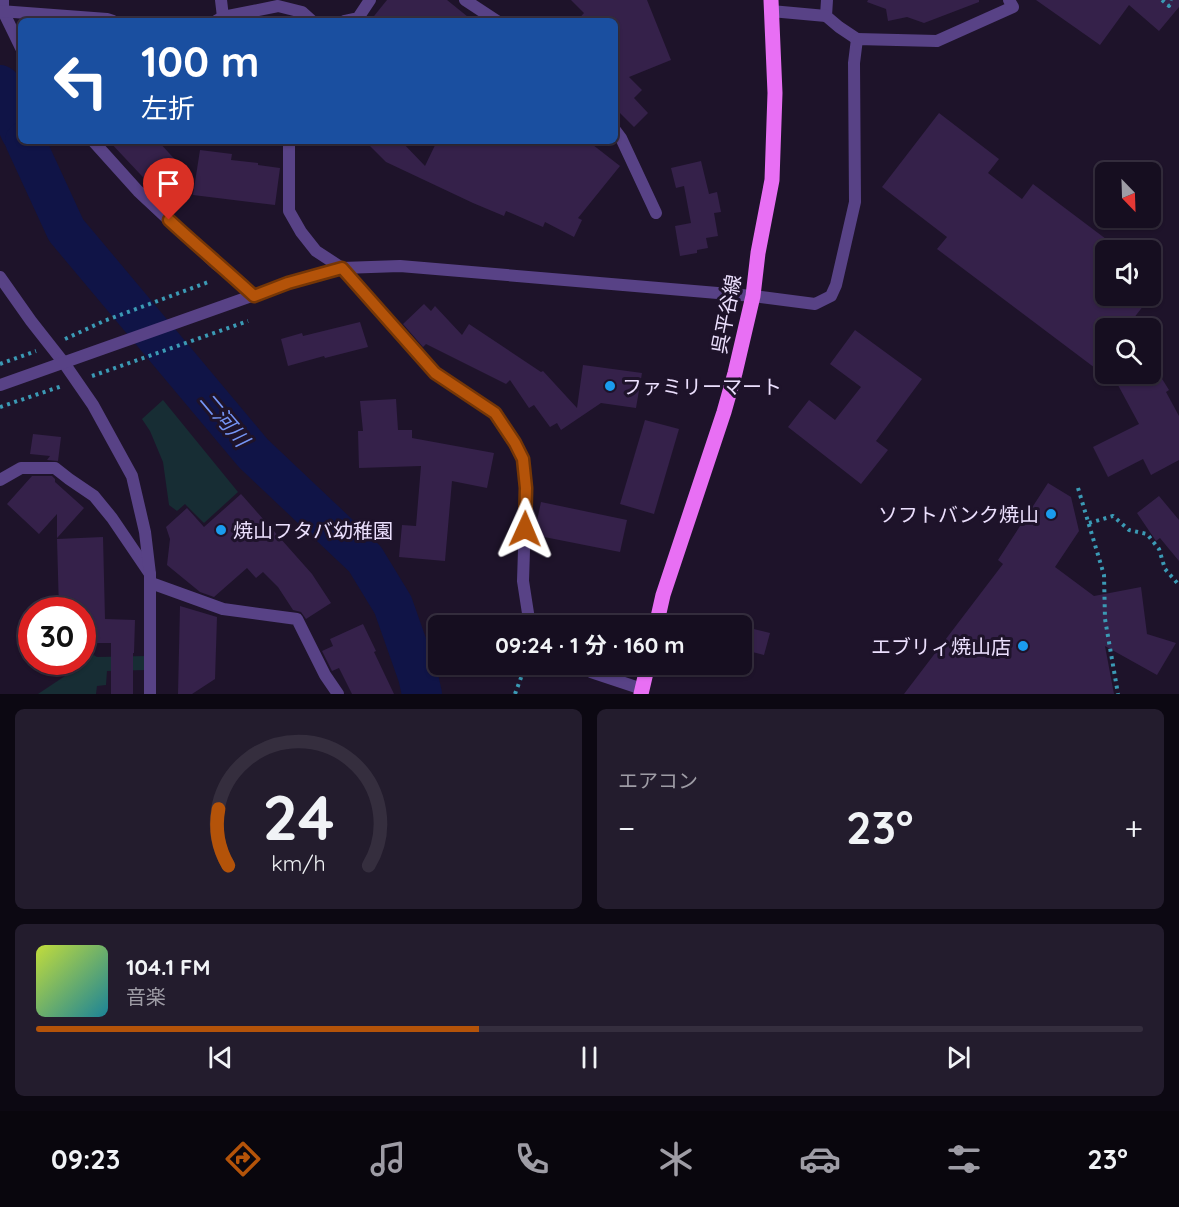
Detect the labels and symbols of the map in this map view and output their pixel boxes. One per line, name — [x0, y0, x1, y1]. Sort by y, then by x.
pin — [143, 158, 194, 220]
north arrow — [1095, 162, 1161, 228]
street label: 呉平谷線 — [706, 272, 746, 356]
place label: ファミリーマート — [622, 374, 782, 399]
marker: ファミリーマート — [603, 379, 617, 393]
water label: 二河川 — [195, 387, 256, 453]
position arrow — [493, 497, 557, 561]
place label: ソフトバンク焼山 — [878, 502, 1039, 527]
marker: ソフトバンク焼山 — [1044, 507, 1058, 521]
place label: 焼山フタバ幼稚園 — [233, 518, 393, 543]
marker: 焼山フタバ幼稚園 — [214, 523, 228, 537]
speed limit sign: 30 — [18, 597, 96, 675]
place label: エブリィ焼山店 — [871, 634, 1011, 659]
marker: エブリィ焼山店 — [1016, 639, 1030, 653]

